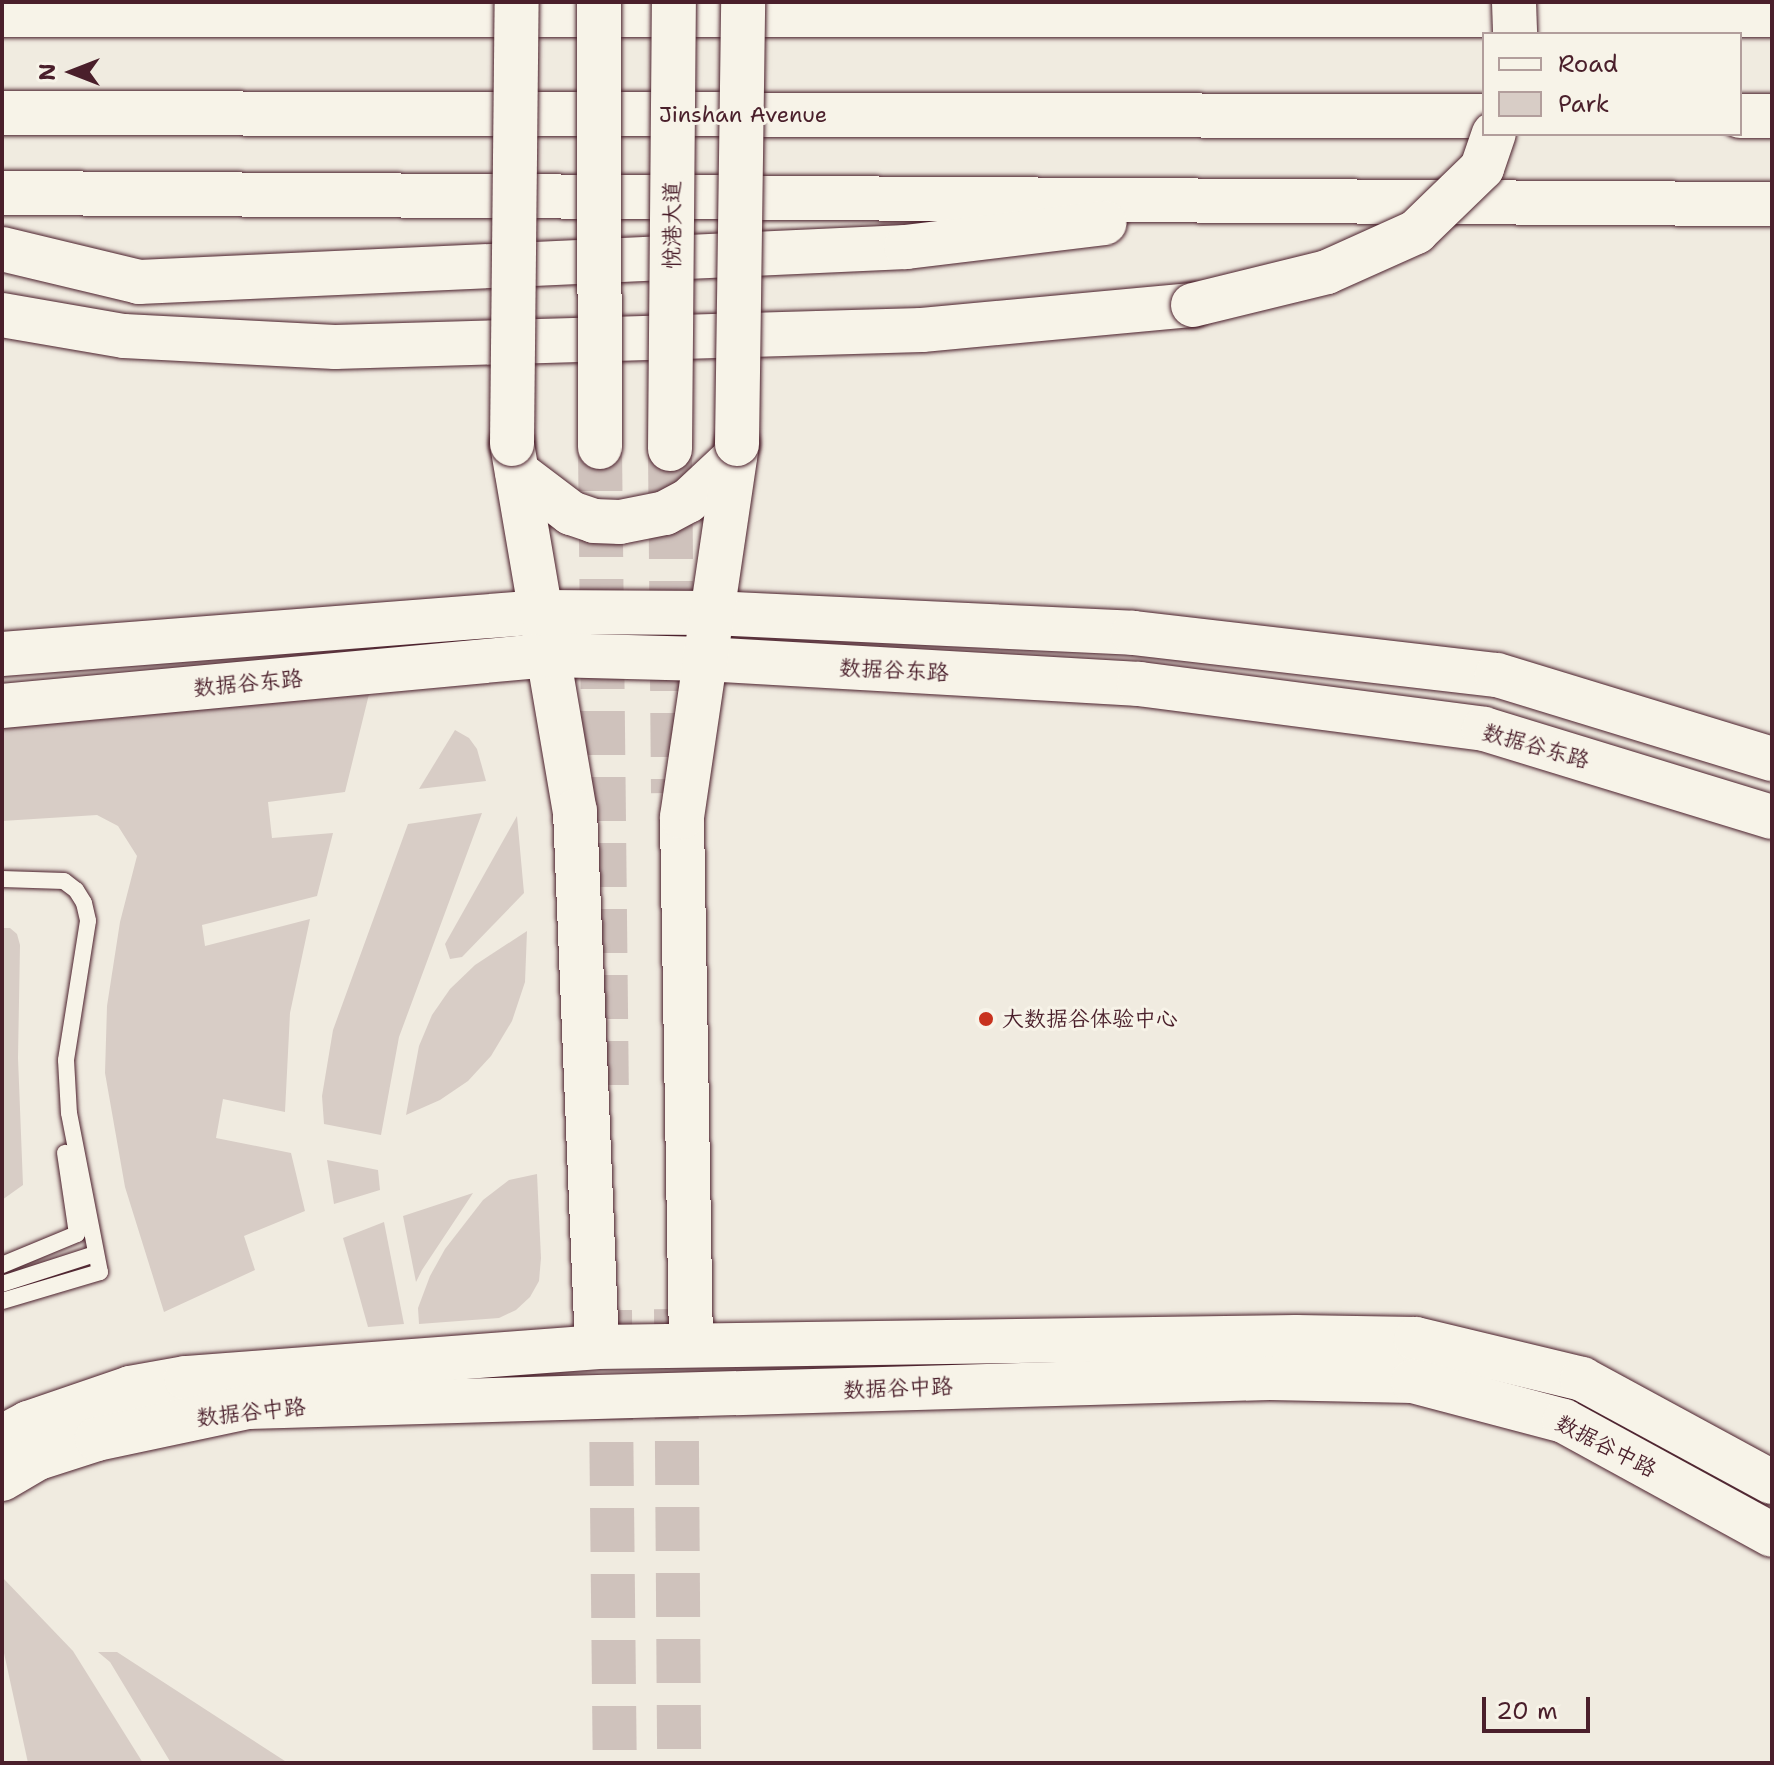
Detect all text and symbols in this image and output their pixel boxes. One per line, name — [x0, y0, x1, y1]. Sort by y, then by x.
north arrow — [32, 32, 112, 112]
legend — [1482, 32, 1742, 136]
text: Road — [1558, 48, 1618, 80]
text: N — [33, 63, 62, 81]
text: Park — [1558, 88, 1610, 120]
street label: Jinshan Avenue — [659, 102, 827, 128]
street label: 悦港大道 — [659, 181, 685, 269]
street label: 数据谷东路 — [838, 654, 950, 686]
street label: 数据谷东路 — [192, 665, 304, 701]
street label: 数据谷东路 — [1479, 718, 1593, 774]
place label: 大数据谷体验中心 — [1002, 1006, 1178, 1032]
marker: 大数据谷体验中心 — [977, 1010, 995, 1028]
street label: 数据谷中路 — [843, 1373, 953, 1403]
street label: 数据谷中路 — [195, 1393, 307, 1431]
street label: 数据谷中路 — [1551, 1409, 1661, 1483]
scale bar — [1486, 1681, 1594, 1731]
text: 20 m — [1496, 1695, 1558, 1727]

